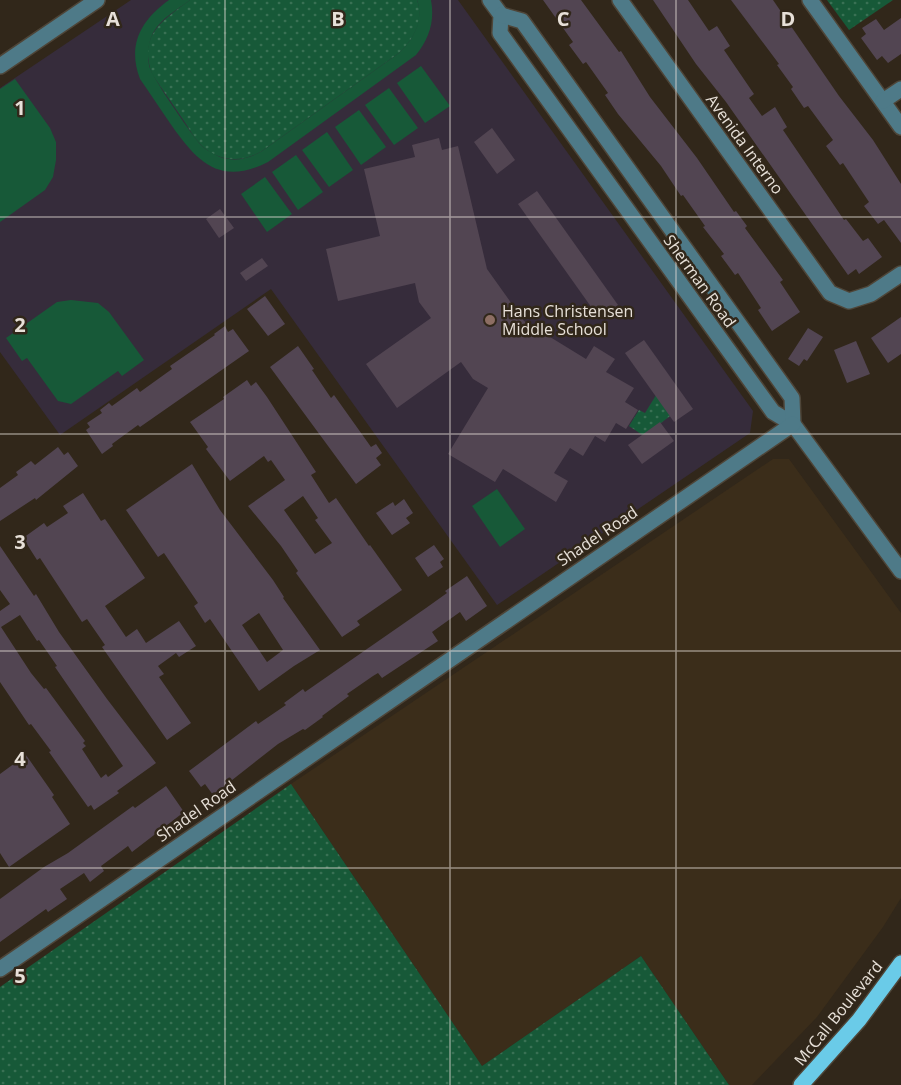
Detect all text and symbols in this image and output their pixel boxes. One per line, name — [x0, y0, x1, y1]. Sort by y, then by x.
text: A — [106, 5, 120, 32]
text: B — [331, 5, 345, 32]
text: C — [557, 5, 570, 32]
text: D — [781, 5, 795, 32]
street label: Avenida Interno — [701, 90, 789, 198]
text: 1 — [14, 94, 26, 121]
street label: Sherman Road — [659, 230, 741, 332]
place label: Hans Christensen Middle School — [502, 300, 633, 340]
text: 2 — [14, 311, 26, 338]
marker: Hans Christensen Middle School — [483, 313, 497, 327]
street label: Shadel Road — [552, 501, 642, 571]
text: 3 — [14, 528, 26, 555]
text: 4 — [14, 745, 26, 772]
street label: Shadel Road — [152, 775, 240, 847]
street label: McCall Boulevard — [789, 956, 887, 1070]
text: 5 — [14, 962, 26, 989]

